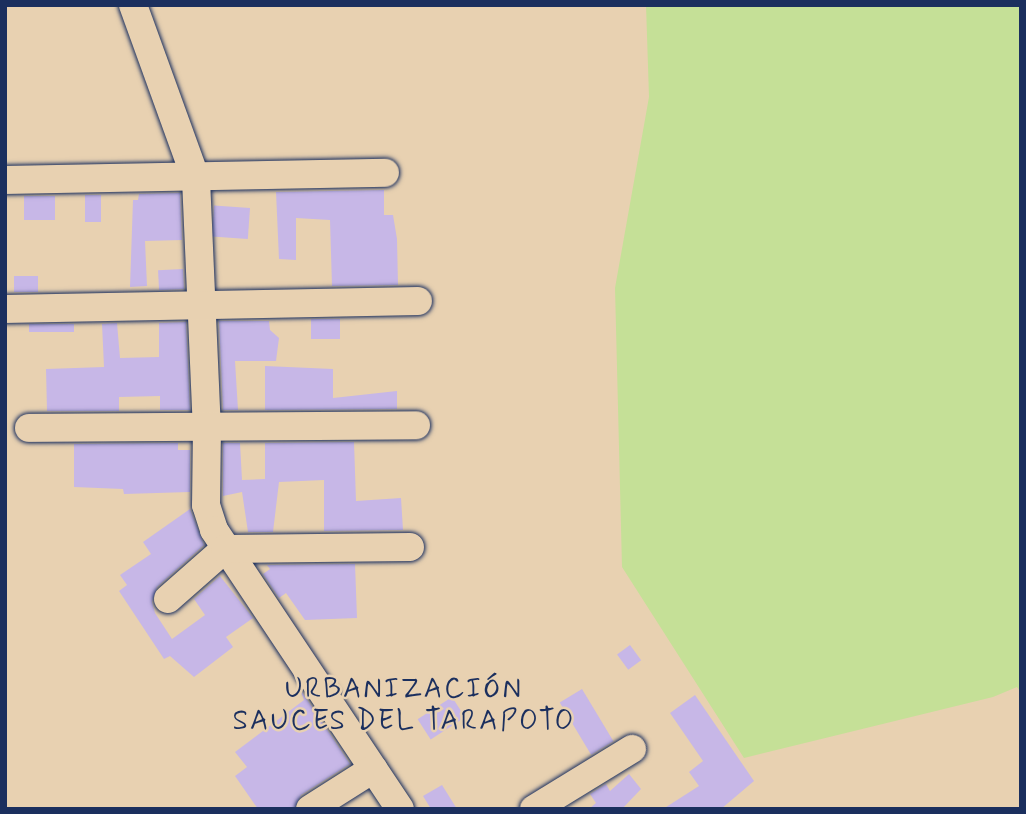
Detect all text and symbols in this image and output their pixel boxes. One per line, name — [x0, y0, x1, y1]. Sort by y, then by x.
district label: URBANIZACIÓN SAUCES DEL TARAPOTO — [238, 673, 570, 739]

